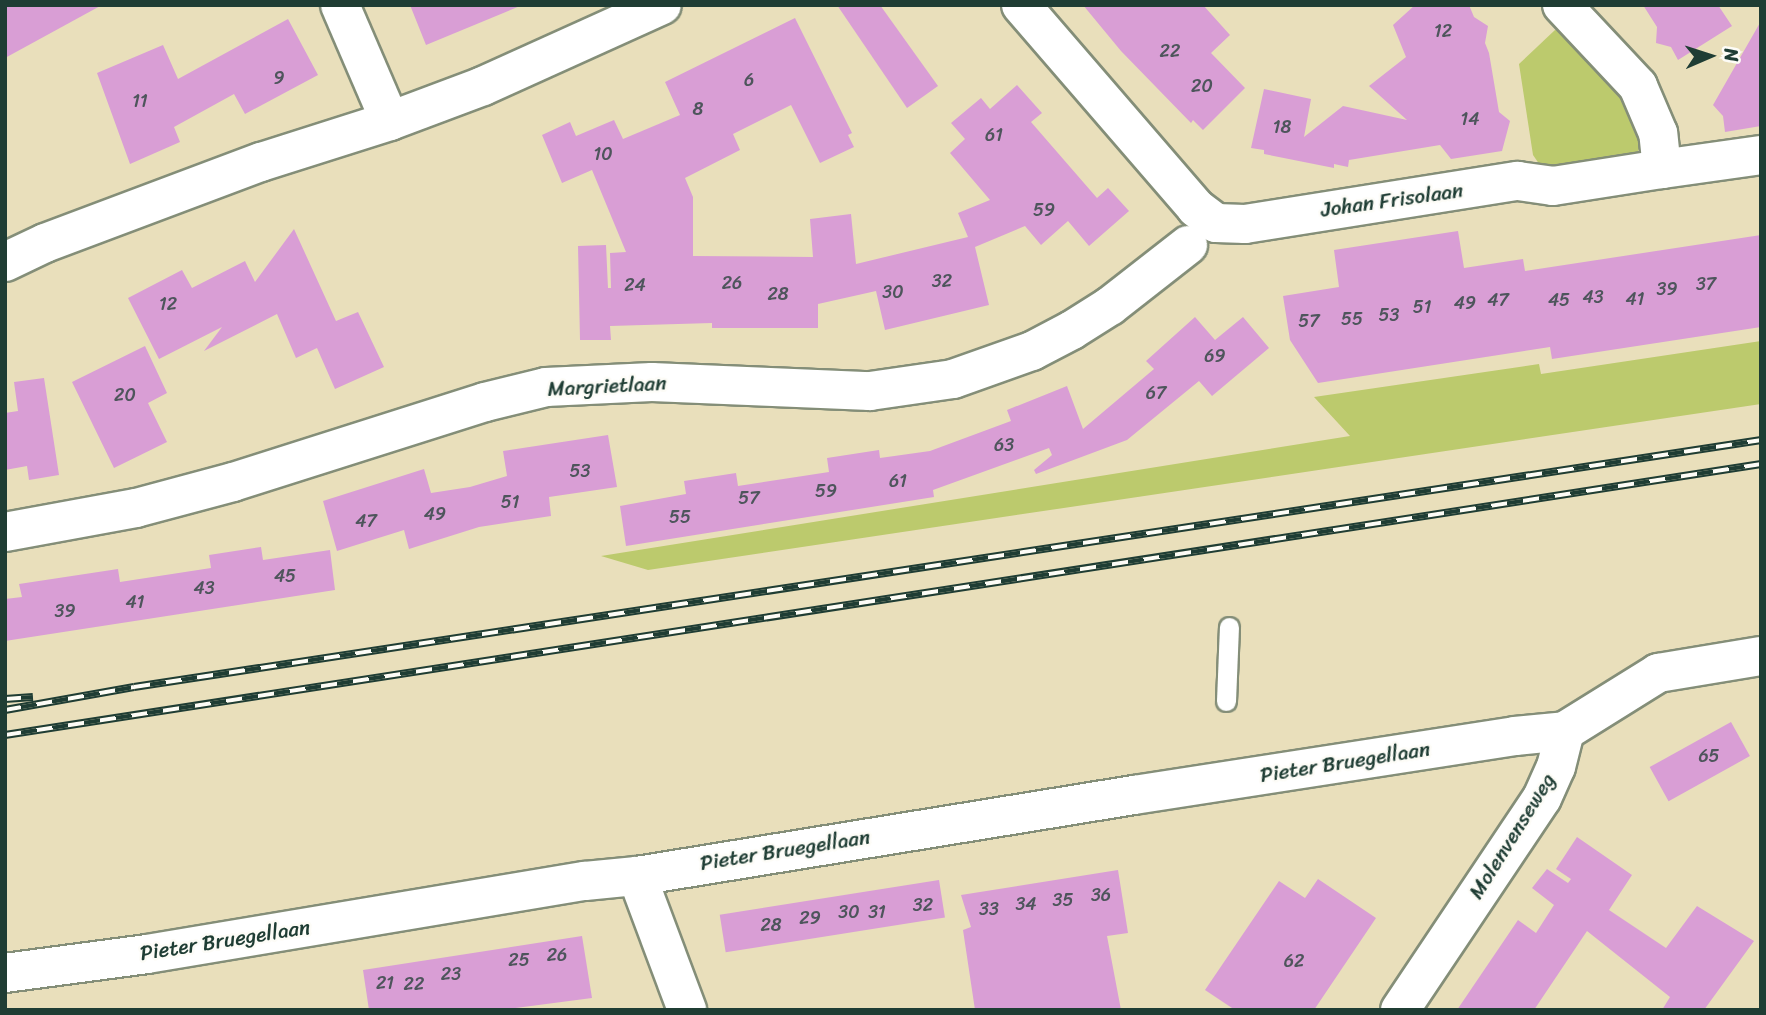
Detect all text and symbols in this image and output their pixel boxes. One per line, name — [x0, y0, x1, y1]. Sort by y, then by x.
house number: 12 — [1434, 20, 1452, 42]
north arrow — [1675, 21, 1745, 91]
house number: 22 — [1160, 40, 1180, 62]
text: N — [1715, 47, 1748, 62]
house number: 9 — [273, 67, 285, 89]
house number: 6 — [744, 69, 754, 91]
house number: 20 — [1191, 75, 1213, 97]
house number: 11 — [132, 90, 148, 112]
house number: 8 — [693, 98, 703, 120]
house number: 14 — [1461, 108, 1479, 130]
house number: 18 — [1273, 116, 1291, 138]
house number: 61 — [985, 124, 1003, 146]
house number: 10 — [593, 143, 613, 165]
street label: Johan Frisolaan — [1319, 178, 1465, 222]
house number: 59 — [1033, 199, 1055, 221]
house number: 32 — [932, 270, 952, 292]
house number: 26 — [722, 272, 742, 294]
house number: 37 — [1696, 273, 1716, 295]
house number: 24 — [624, 274, 646, 296]
house number: 39 — [1657, 278, 1677, 300]
house number: 30 — [882, 281, 904, 303]
house number: 28 — [767, 283, 789, 305]
house number: 43 — [1582, 286, 1604, 308]
house number: 41 — [1626, 288, 1644, 310]
house number: 47 — [1487, 289, 1509, 311]
house number: 45 — [1548, 289, 1570, 311]
house number: 49 — [1454, 292, 1476, 314]
house number: 12 — [159, 293, 177, 315]
house number: 51 — [1413, 296, 1431, 318]
house number: 53 — [1379, 304, 1399, 326]
house number: 55 — [1341, 308, 1363, 330]
house number: 57 — [1298, 310, 1320, 332]
house number: 69 — [1204, 345, 1226, 367]
street label: Margrietlaan — [547, 370, 667, 402]
house number: 67 — [1146, 382, 1166, 404]
house number: 20 — [114, 384, 136, 406]
house number: 63 — [994, 434, 1014, 456]
house number: 53 — [570, 460, 590, 482]
house number: 61 — [889, 470, 907, 492]
house number: 59 — [815, 480, 837, 502]
house number: 57 — [738, 487, 760, 509]
house number: 51 — [501, 491, 519, 513]
house number: 49 — [424, 503, 446, 525]
house number: 55 — [669, 506, 691, 528]
house number: 47 — [355, 510, 377, 532]
house number: 45 — [274, 565, 296, 587]
house number: 43 — [193, 577, 215, 599]
house number: 41 — [126, 591, 144, 613]
house number: 39 — [55, 600, 75, 622]
street label: Pieter Bruegellaan — [1258, 736, 1432, 788]
house number: 65 — [1698, 745, 1720, 767]
street label: Molenvenseweg — [1463, 768, 1561, 904]
street label: Pieter Bruegellaan — [698, 824, 872, 876]
house number: 36 — [1091, 884, 1111, 906]
house number: 35 — [1053, 889, 1073, 911]
house number: 34 — [1015, 893, 1037, 915]
house number: 32 — [913, 894, 933, 916]
house number: 33 — [979, 898, 999, 920]
house number: 30 — [838, 901, 860, 923]
house number: 31 — [868, 901, 886, 923]
house number: 29 — [799, 907, 821, 929]
street label: Pieter Bruegellaan — [138, 914, 312, 966]
house number: 28 — [760, 914, 782, 936]
house number: 26 — [547, 944, 567, 966]
house number: 25 — [508, 949, 530, 971]
house number: 62 — [1284, 950, 1304, 972]
house number: 23 — [441, 963, 461, 985]
house number: 21 — [376, 972, 394, 994]
house number: 22 — [404, 973, 424, 995]

